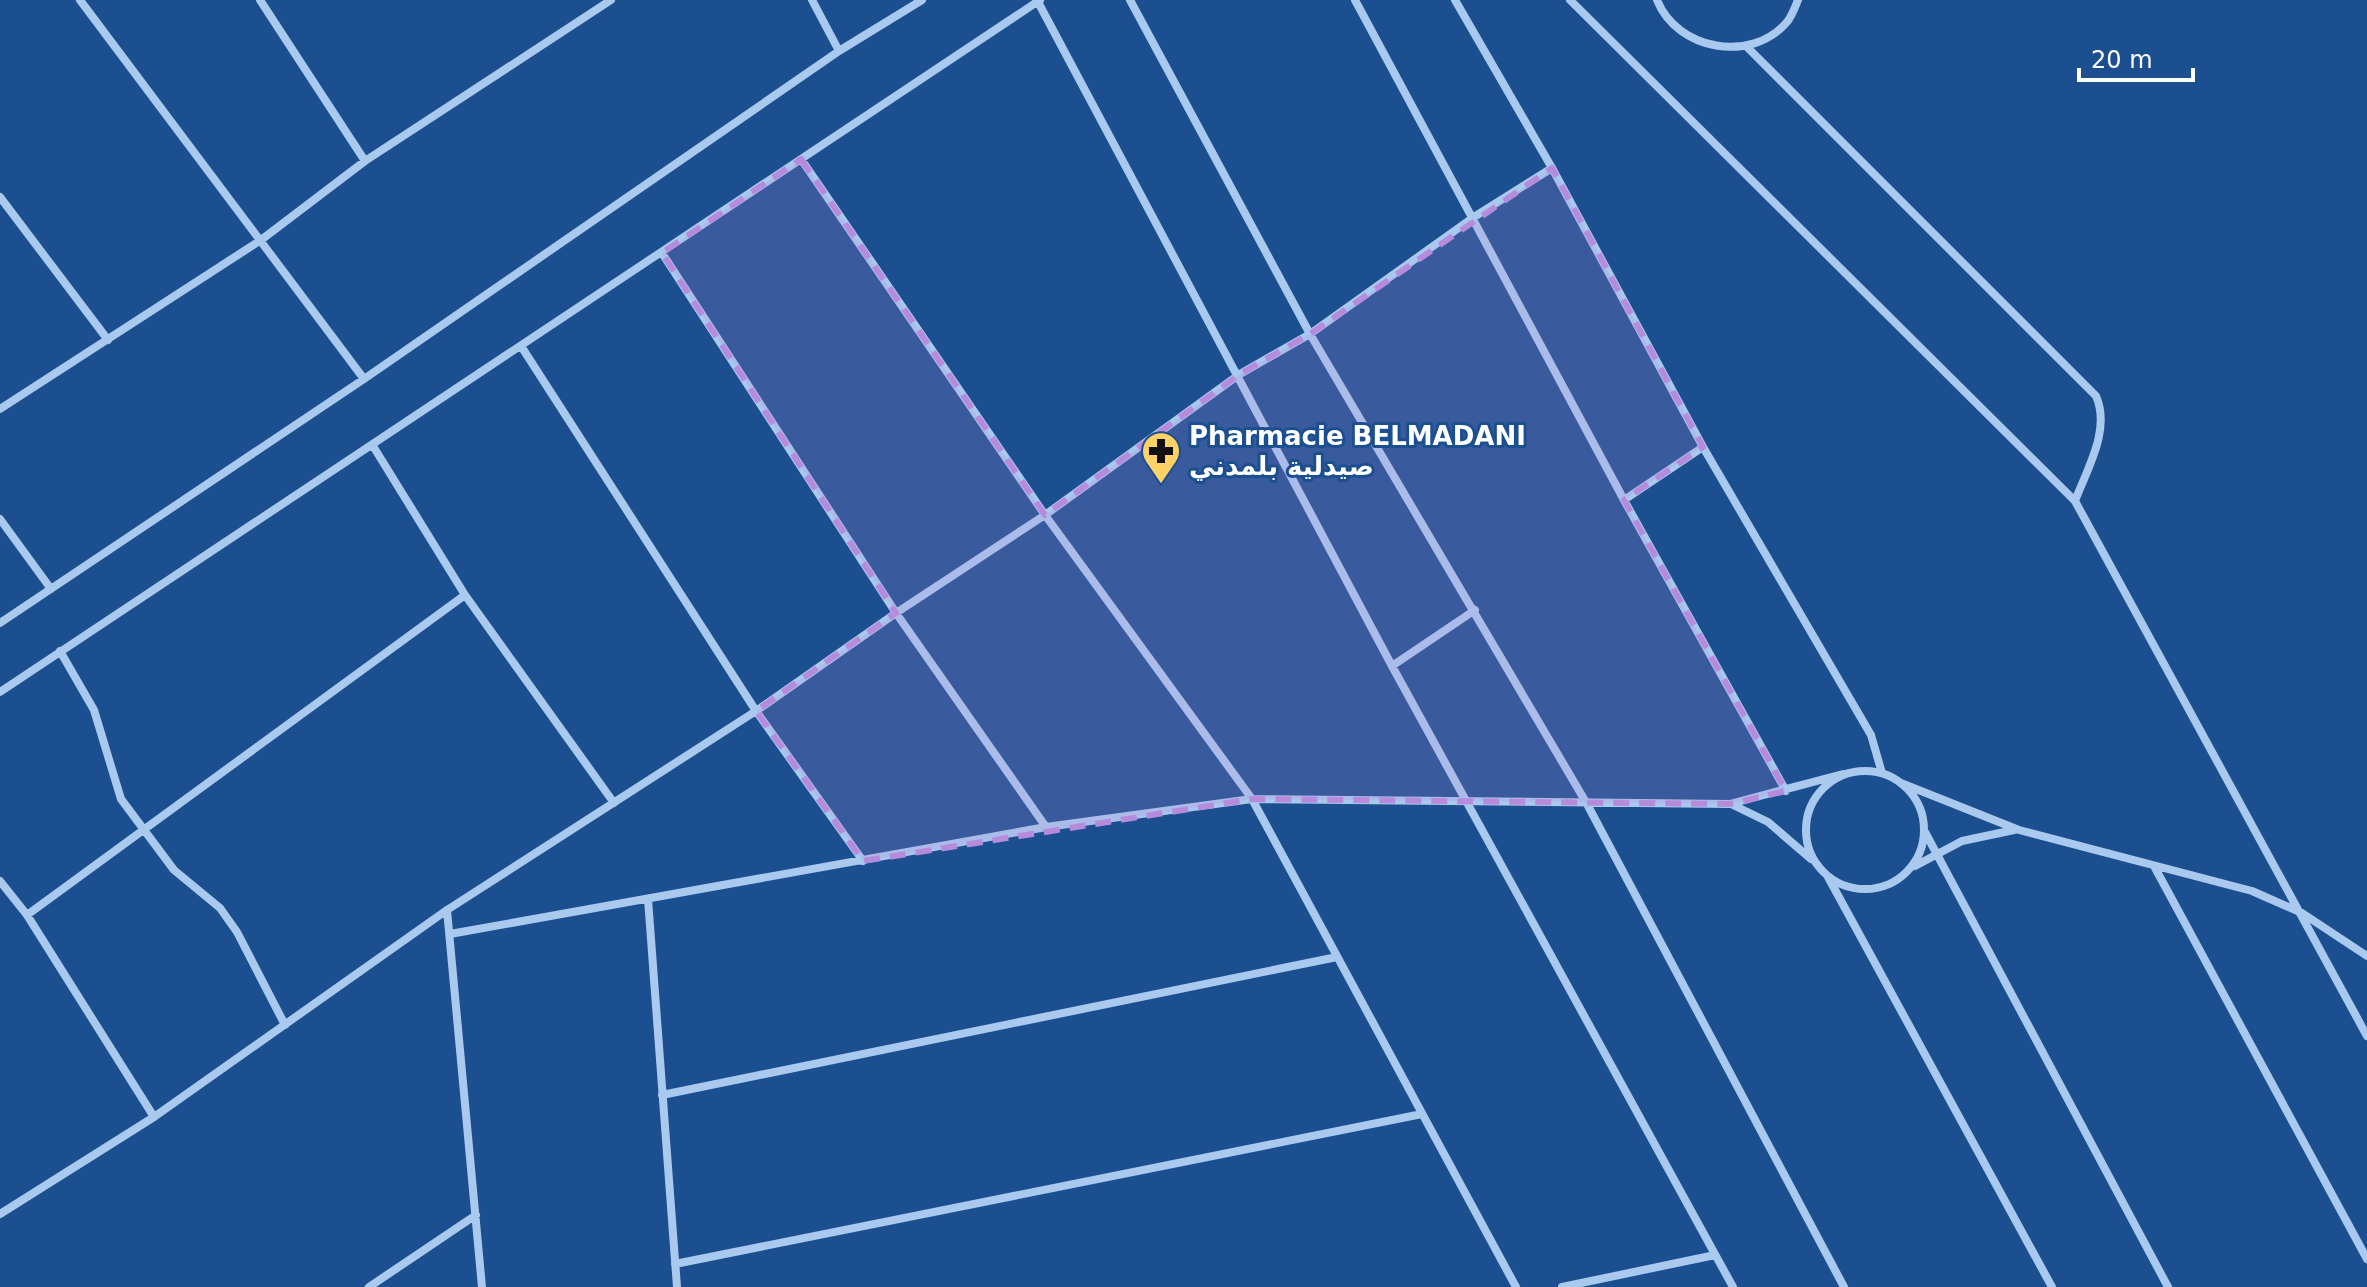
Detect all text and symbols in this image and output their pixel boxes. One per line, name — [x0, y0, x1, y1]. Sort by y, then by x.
scale bar — [2079, 32, 2193, 82]
text: 20 m — [2091, 46, 2153, 74]
place label: Pharmacie BELMADANI صيدلية بلمدني — [1189, 421, 1526, 481]
pharmacy icon: Pharmacie BELMADANI صيدلية بلمدني — [1140, 430, 1182, 485]

